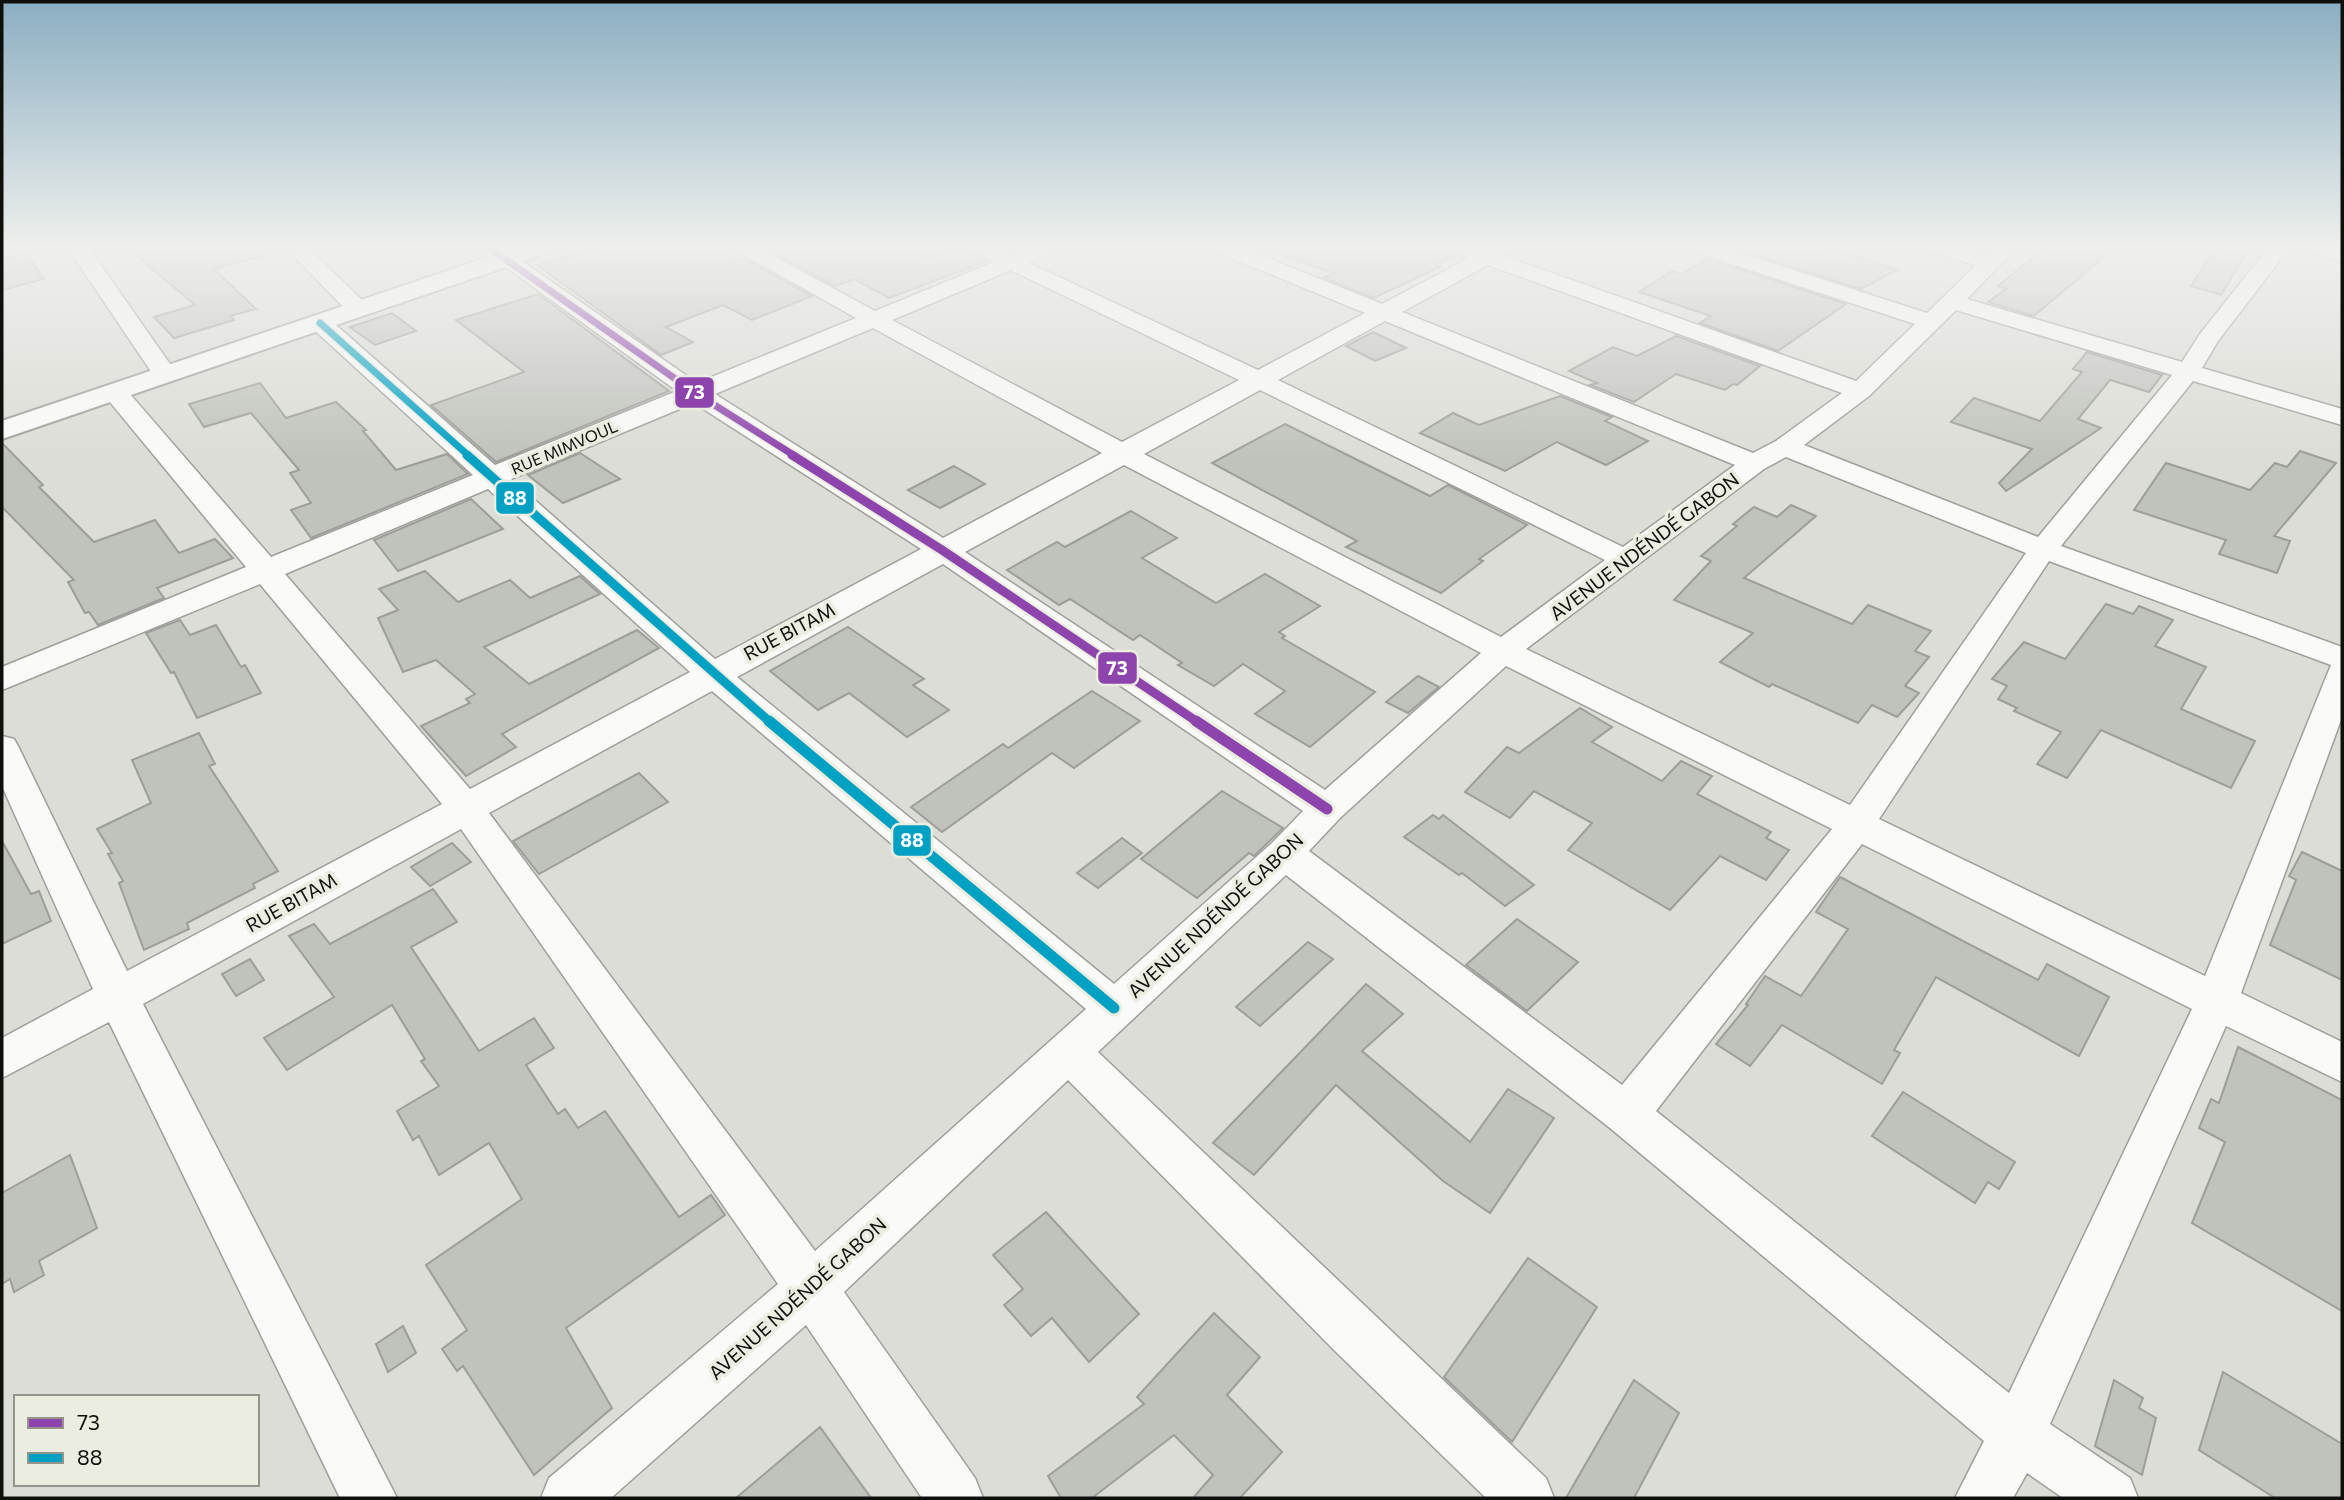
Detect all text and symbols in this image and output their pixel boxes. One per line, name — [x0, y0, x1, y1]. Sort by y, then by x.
line badge: 73 — [674, 376, 715, 409]
text: 73 — [683, 380, 705, 403]
street label: RUE MIMVOUL — [508, 416, 620, 478]
street label: AVENUE NDÉNDÉ GABON — [1545, 467, 1743, 625]
line badge: 88 — [495, 481, 535, 515]
text: 88 — [503, 486, 527, 509]
street label: RUE BITAM — [739, 597, 839, 665]
line badge: 73 — [1097, 651, 1138, 685]
text: 73 — [1106, 656, 1128, 679]
line badge: 88 — [892, 824, 932, 857]
text: 88 — [900, 828, 924, 851]
street label: AVENUE NDÉNDÉ GABON — [1123, 828, 1307, 1002]
street label: RUE BITAM — [241, 868, 341, 936]
street label: AVENUE NDÉNDÉ GABON — [703, 1212, 891, 1384]
legend — [14, 1395, 259, 1486]
text: 73 — [77, 1409, 100, 1434]
text: 88 — [77, 1444, 103, 1469]

